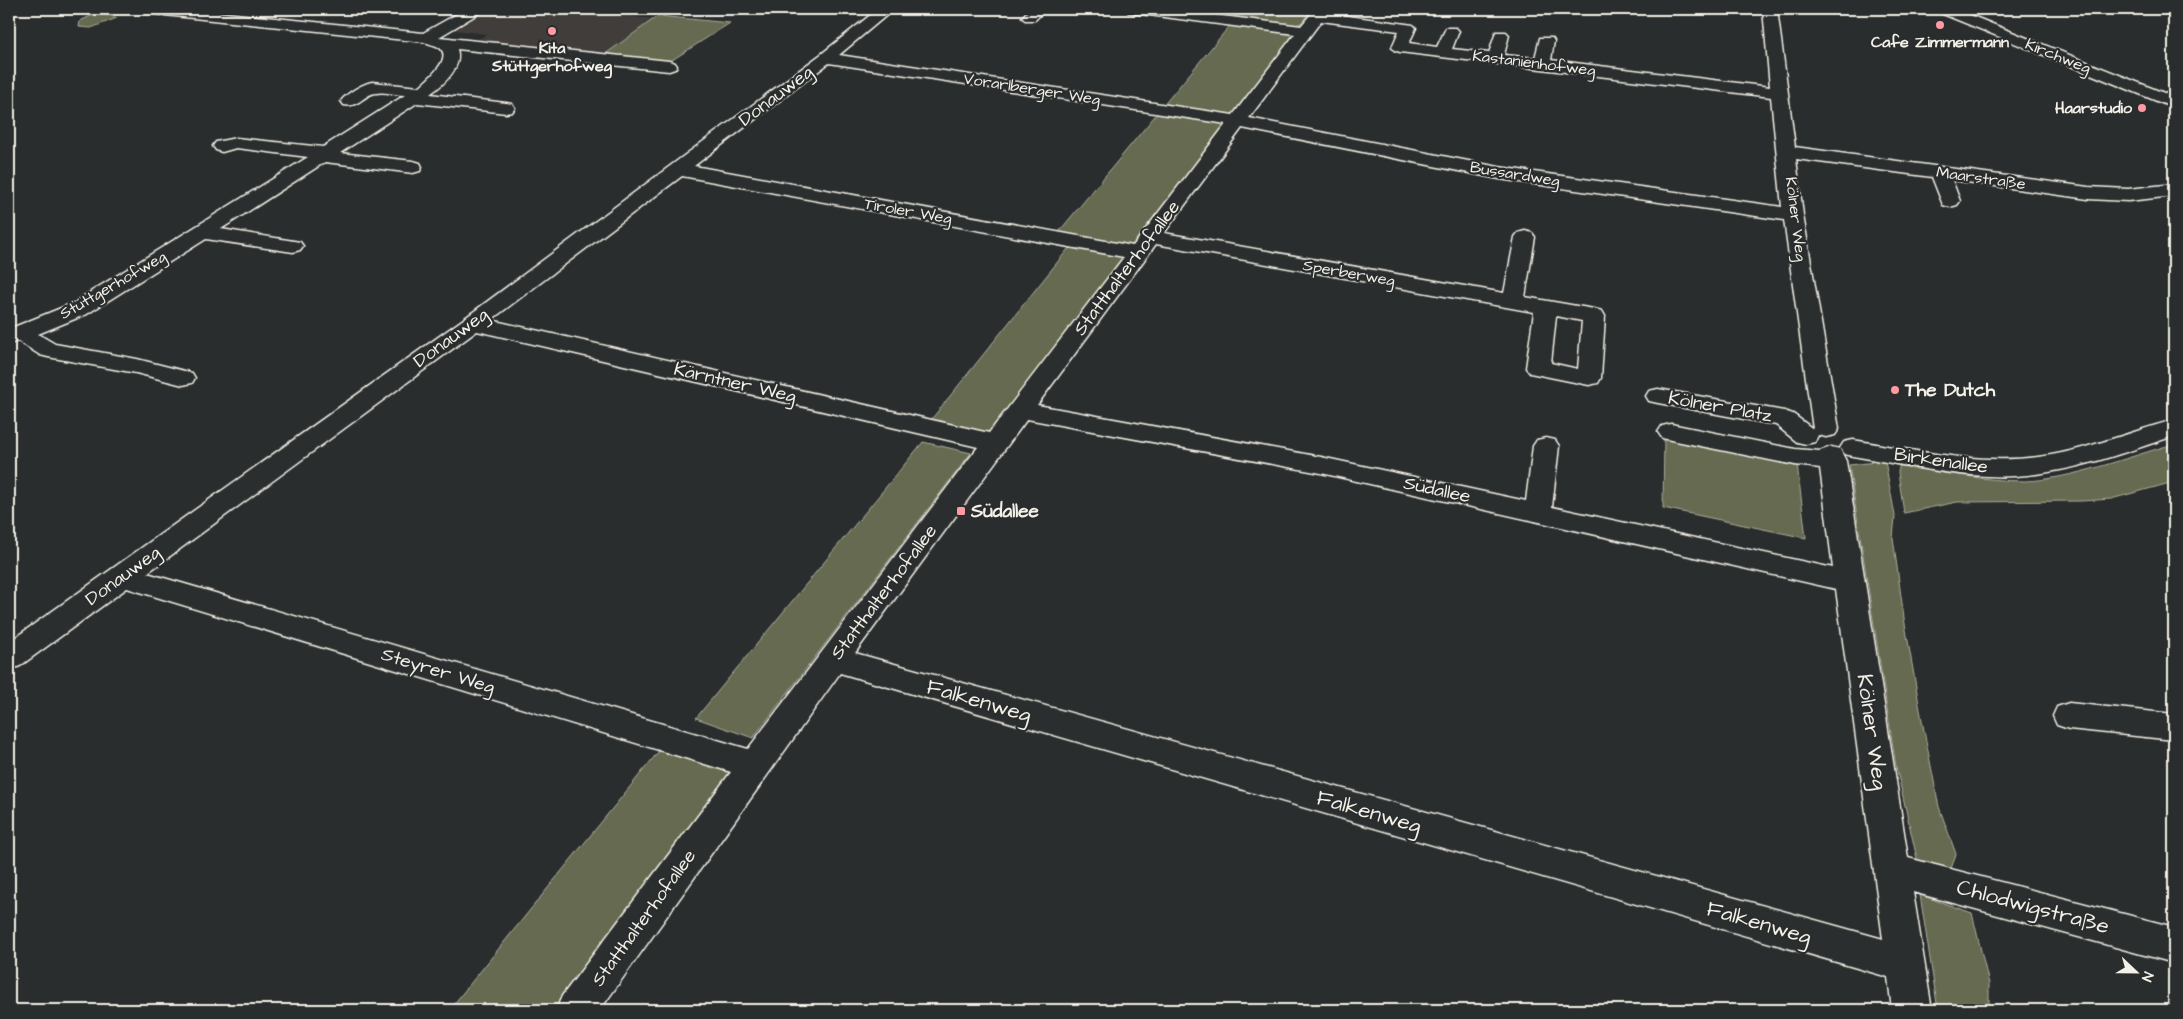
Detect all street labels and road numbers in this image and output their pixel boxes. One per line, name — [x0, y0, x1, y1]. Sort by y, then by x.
street label: Kirchweg — [2022, 33, 2094, 80]
street label: Kastanienhofweg — [1471, 45, 1597, 82]
street label: Donauweg — [733, 59, 820, 134]
street label: Vorarlberger Weg — [962, 67, 1102, 112]
street label: Bussardweg — [1468, 156, 1561, 193]
street label: Maarstraße — [1935, 161, 2027, 195]
street label: Kölner Weg — [1779, 175, 1812, 263]
street label: Tiroler Weg — [862, 192, 954, 231]
street label: Statthalterhofallee — [1067, 195, 1187, 341]
street label: Stüttgerhofweg — [56, 246, 171, 325]
street label: Sperberweg — [1301, 254, 1397, 293]
street label: Donauweg — [408, 301, 495, 375]
street label: Kärntner Weg — [671, 356, 799, 411]
street label: Kölner Platz — [1666, 385, 1775, 430]
street label: Birkenallee — [1892, 441, 1990, 481]
street label: Südallee — [1401, 470, 1473, 510]
street label: Statthalterhofallee — [824, 519, 944, 665]
street label: Donauweg — [80, 539, 167, 613]
street label: Steyrer Weg — [378, 641, 498, 702]
street label: Falkenweg — [923, 671, 1035, 732]
street label: Kölner Weg — [1848, 672, 1895, 792]
street label: Falkenweg — [1313, 782, 1425, 843]
street label: Statthalterhofallee — [585, 844, 703, 992]
street label: Chlodwigstraße — [1953, 872, 2113, 943]
street label: Falkenweg — [1703, 893, 1815, 954]

